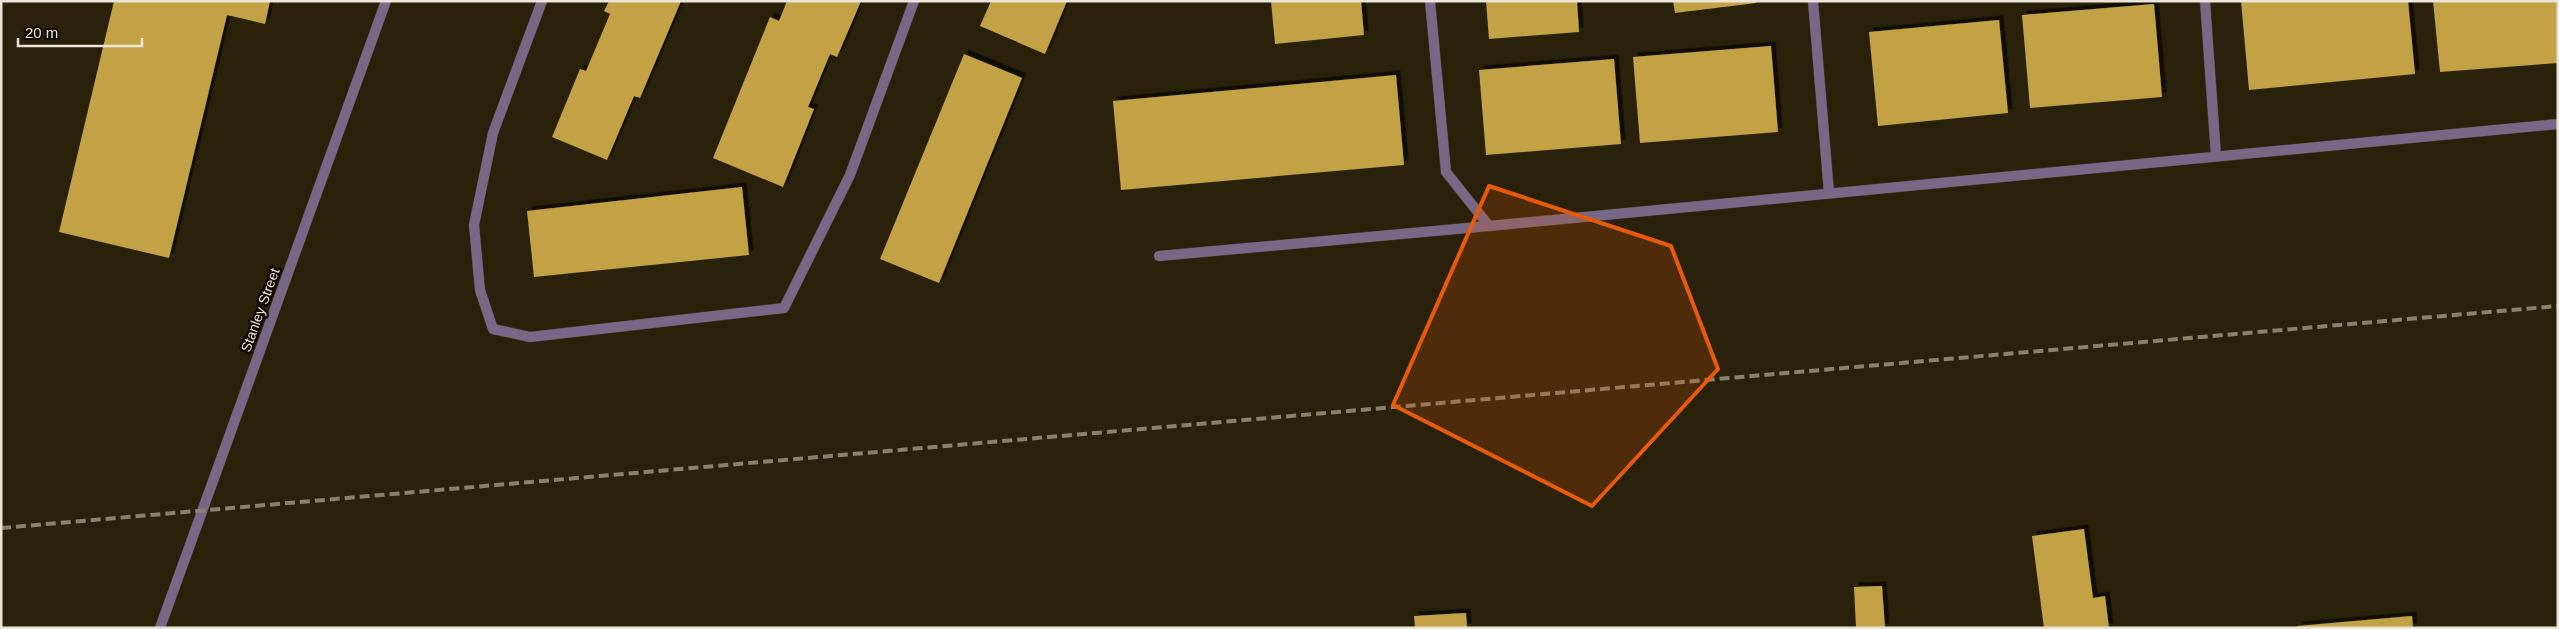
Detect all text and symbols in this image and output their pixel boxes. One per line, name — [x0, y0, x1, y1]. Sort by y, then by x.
scale bar — [18, 15, 141, 47]
text: 20 m — [25, 24, 58, 41]
street label: Stanley Street — [237, 266, 283, 354]

